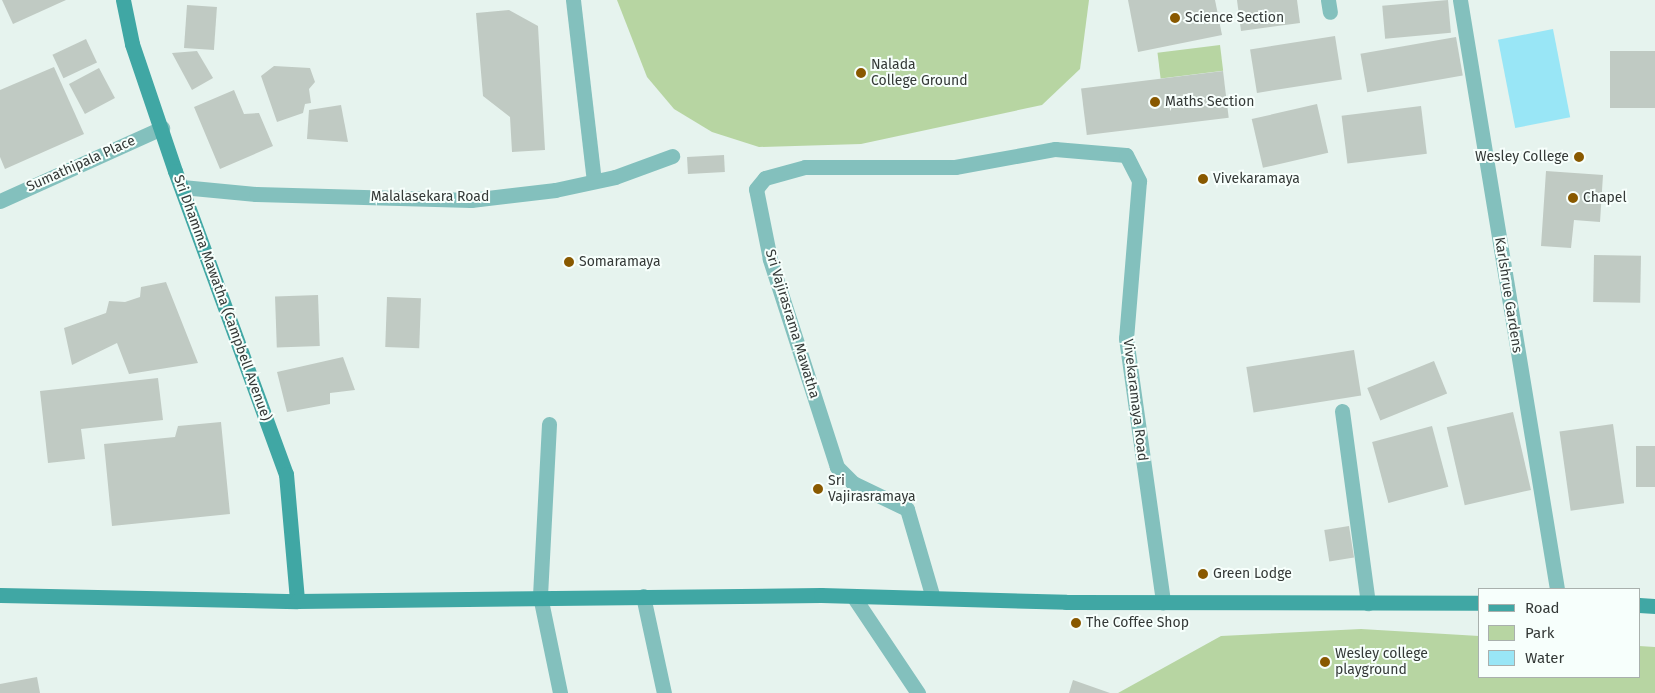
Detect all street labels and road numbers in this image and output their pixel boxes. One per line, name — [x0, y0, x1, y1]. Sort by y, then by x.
street label: Sumathipala Place — [24, 132, 138, 196]
street label: Sri Dhamma Mawatha (Campbell Avenue) — [170, 173, 274, 423]
street label: Malalasekara Road — [371, 189, 489, 205]
street label: Karlshrue Gardens — [1491, 236, 1525, 354]
street label: Sri Vajirasrama Mawatha — [761, 248, 823, 400]
street label: Vivekaramaya Road — [1119, 338, 1151, 462]

